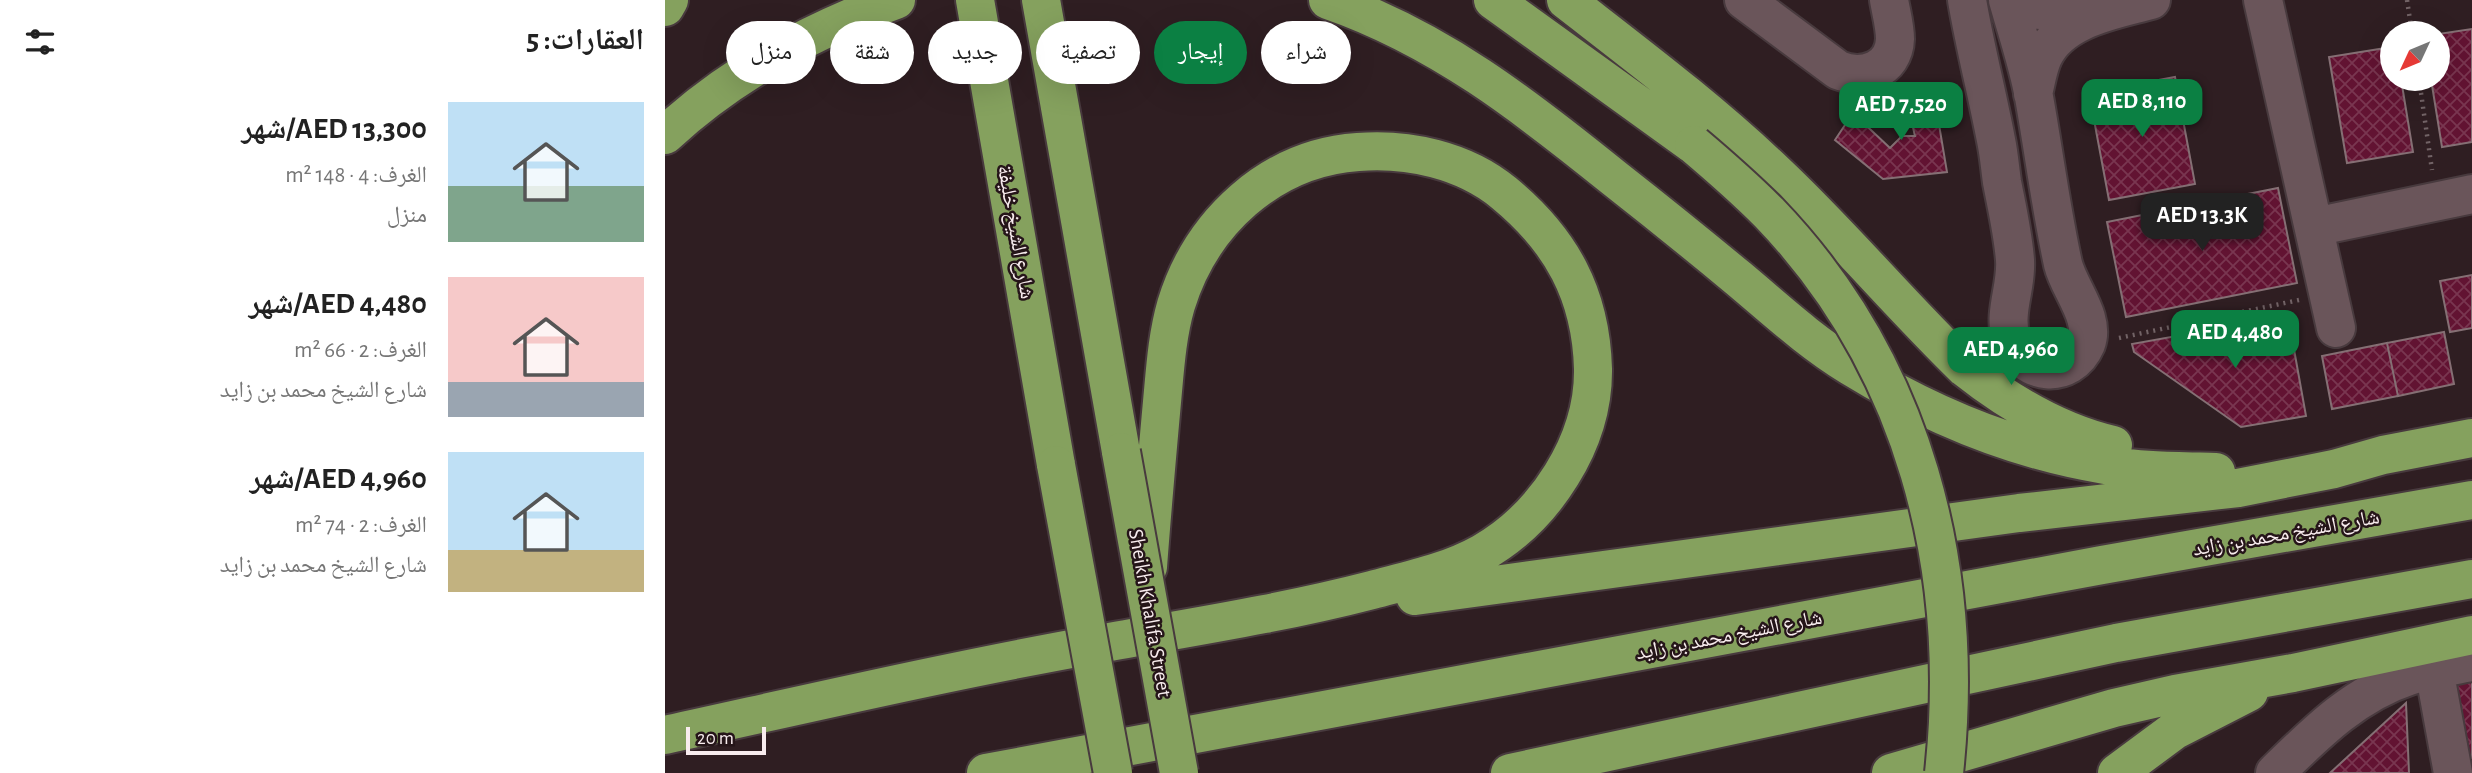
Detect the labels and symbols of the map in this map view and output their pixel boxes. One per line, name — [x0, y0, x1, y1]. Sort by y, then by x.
north arrow — [2380, 21, 2450, 91]
pin: AED 8,110 — [2062, 80, 2222, 139]
pin: AED 7,520 — [1821, 82, 1981, 142]
street label: شارع الشيخ خليفة — [992, 163, 1038, 301]
pin: AED 13.3K — [2122, 194, 2282, 253]
pin: AED 4,480 — [2155, 310, 2315, 370]
pin: AED 4,960 — [1931, 328, 2091, 387]
street label: شارع الشيخ محمد بن زايد — [2191, 506, 2381, 562]
street label: Sheikh Khalifa Street — [1125, 527, 1175, 699]
street label: شارع الشيخ محمد بن زايد — [1634, 607, 1824, 665]
scale bar — [686, 724, 767, 756]

